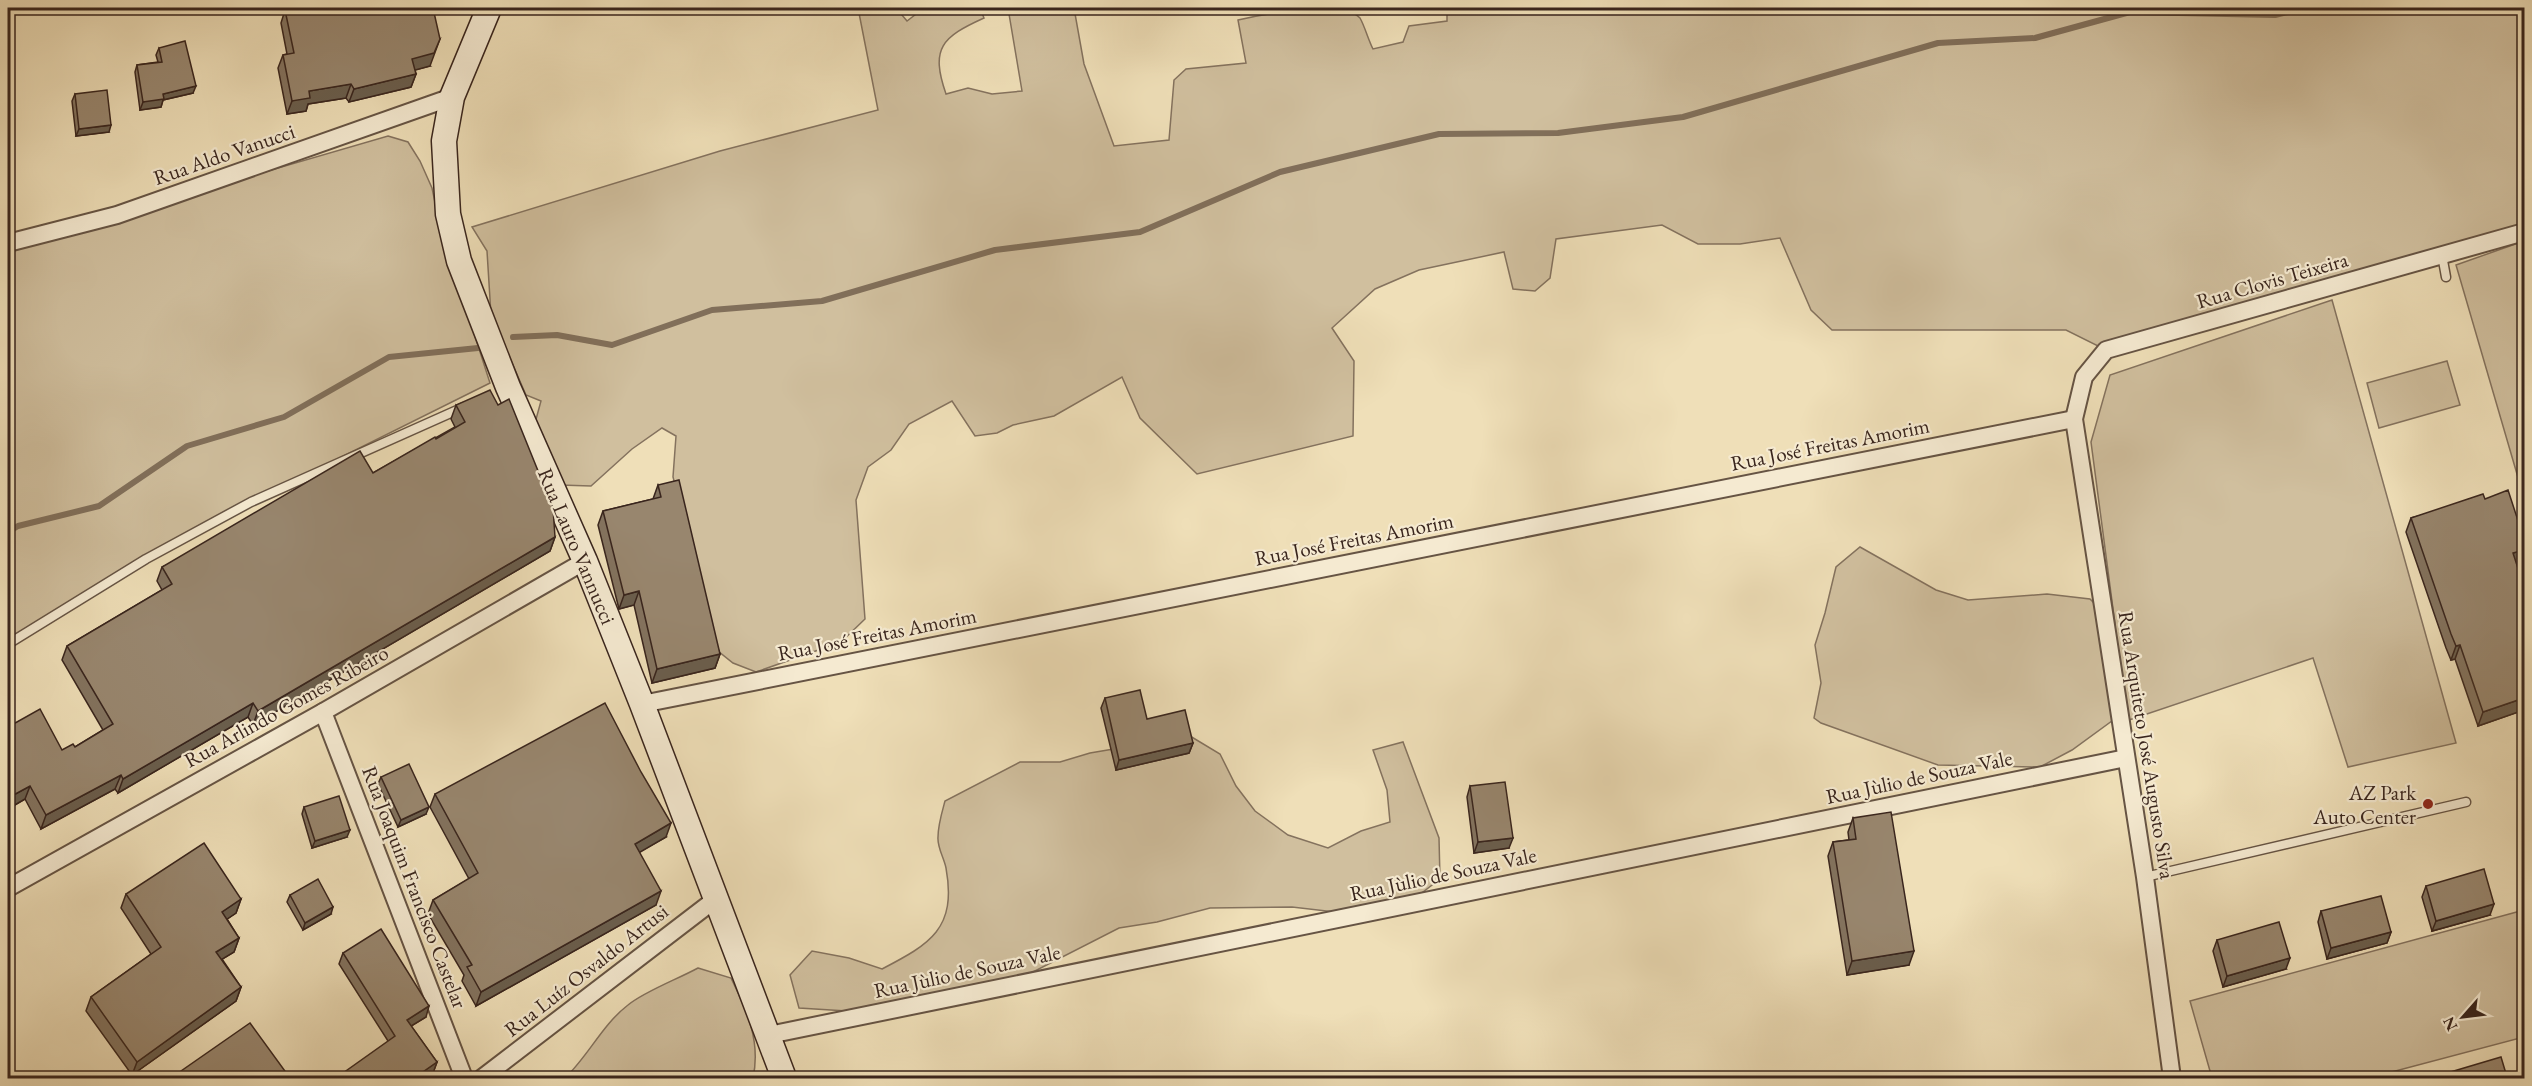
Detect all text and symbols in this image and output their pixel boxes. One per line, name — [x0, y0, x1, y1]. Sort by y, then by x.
street label: Rua Aldo Vanucci — [150, 117, 298, 191]
street label: Rua Clovis Teixeira — [2193, 245, 2351, 315]
street label: Rua José Freitas Amorim — [1728, 411, 1932, 477]
street label: Rua Lauro Vannucci — [532, 464, 622, 628]
street label: Rua José Freitas Amorim — [1252, 506, 1456, 572]
street label: Rua José Freitas Amorim — [775, 601, 979, 667]
street label: Rua Arquiteto José Augusto Silva — [2112, 609, 2182, 882]
street label: Rua Arlindo Gomes Ribeiro — [179, 639, 393, 773]
street label: Rua Jùlio de Souza Vale — [1823, 744, 2015, 810]
street label: Rua Joaquim Francisco Castelar — [356, 762, 474, 1012]
place label: AZ Park Auto Center — [2312, 779, 2417, 830]
marker: AZ Park Auto Center — [2421, 797, 2435, 811]
street label: Rua Jùlio de Souza Vale — [1347, 841, 1539, 907]
street label: Rua Luíz Osvaldo Artusi — [499, 898, 673, 1042]
street label: Rua Jùlio de Souza Vale — [871, 938, 1063, 1004]
north arrow — [2433, 987, 2493, 1047]
text: N — [2438, 1013, 2463, 1034]

